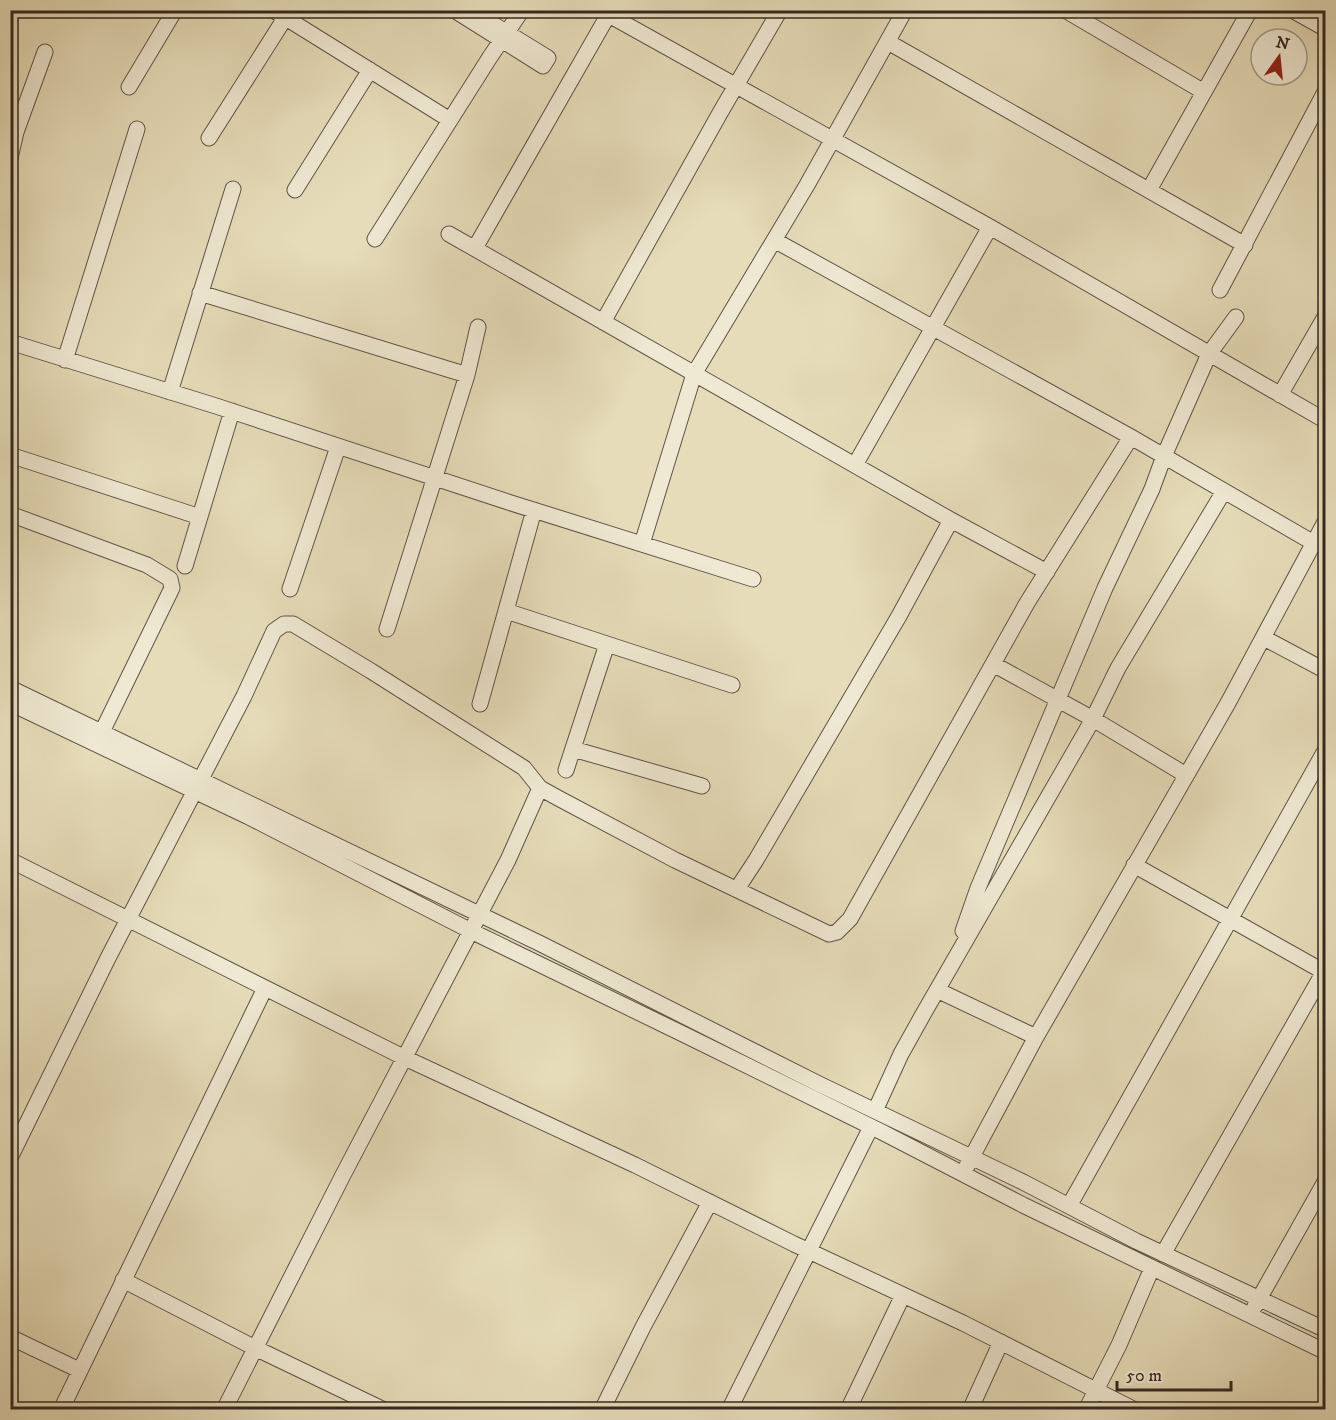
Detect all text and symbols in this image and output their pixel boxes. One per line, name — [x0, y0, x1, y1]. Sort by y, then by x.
north arrow — [1249, 27, 1309, 87]
text: N — [1274, 32, 1292, 55]
scale bar — [1117, 1354, 1231, 1392]
text: 50 m — [1126, 1365, 1162, 1387]

